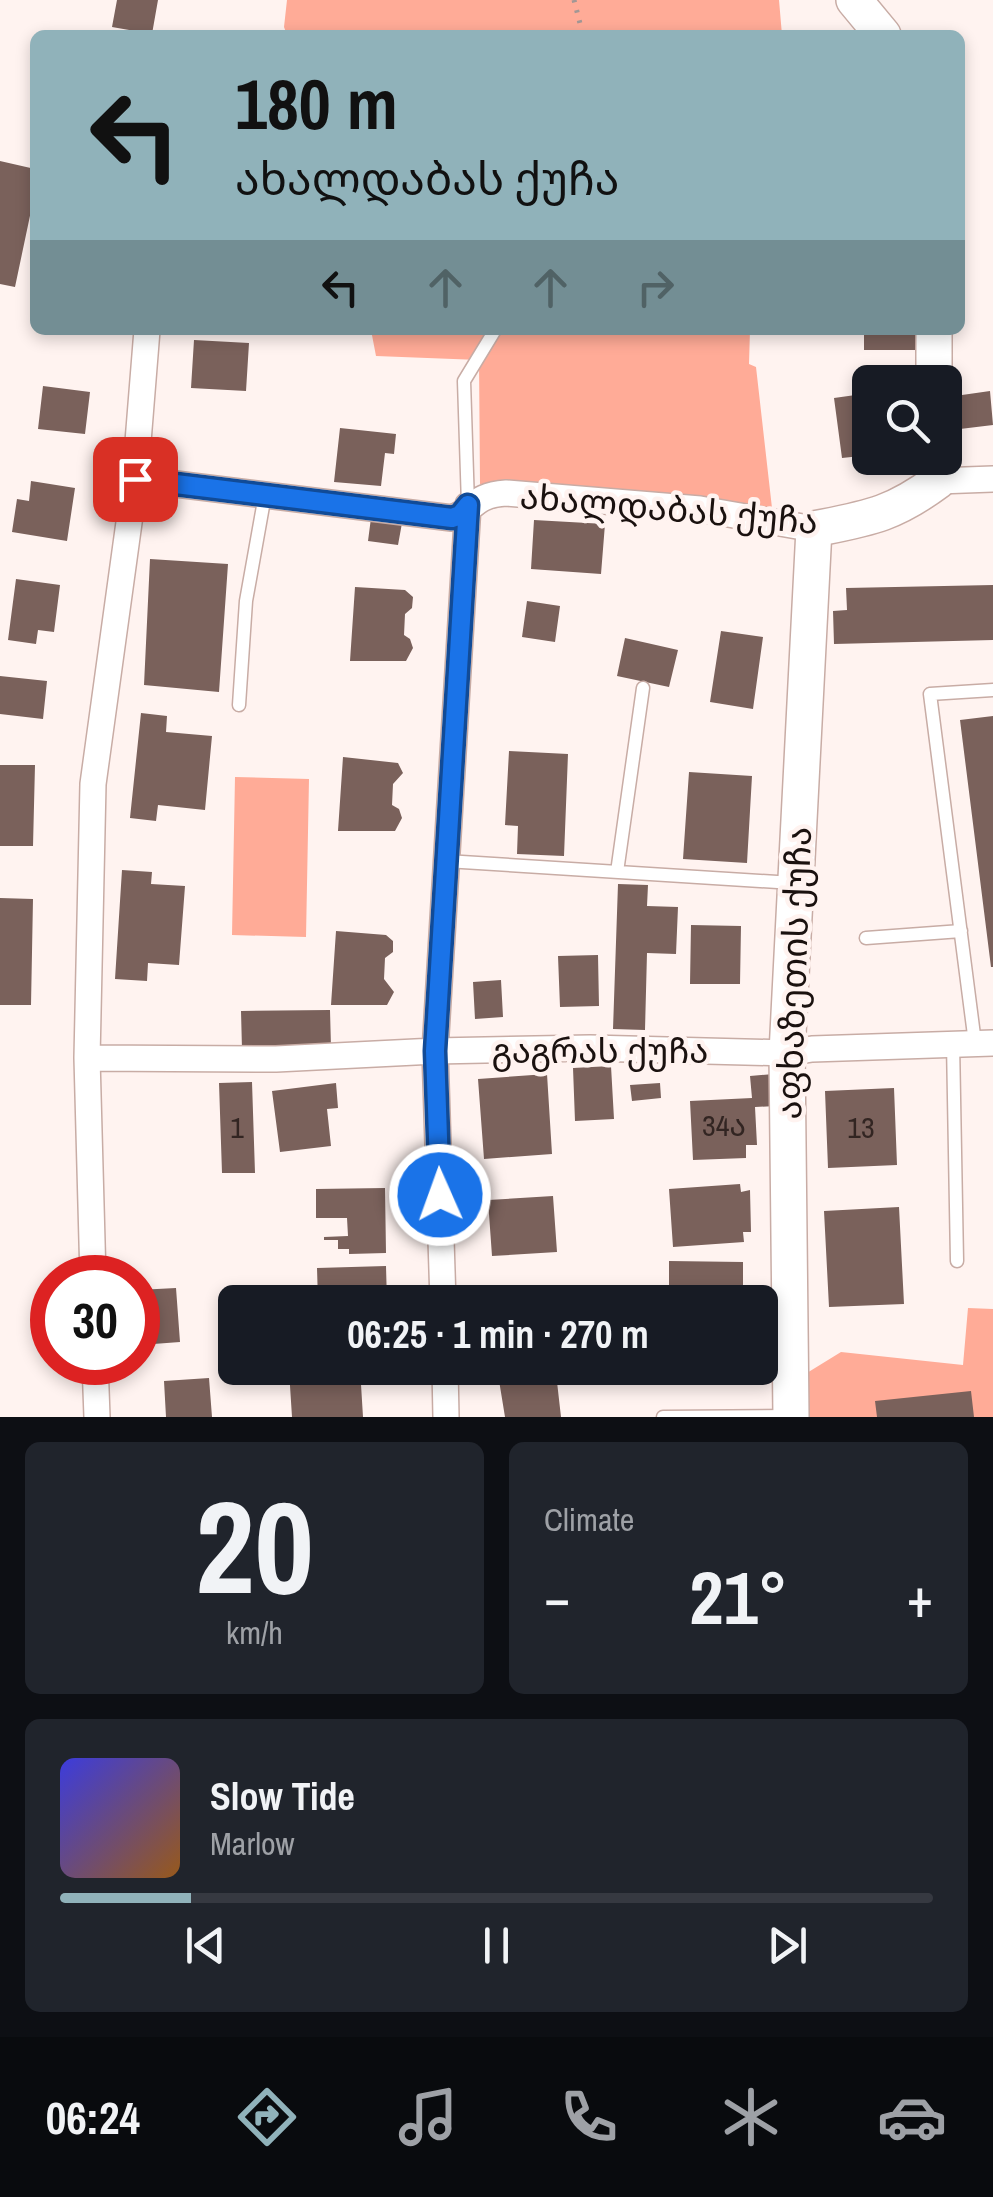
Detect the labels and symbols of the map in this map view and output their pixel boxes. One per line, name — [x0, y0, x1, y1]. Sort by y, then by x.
pin — [93, 437, 178, 522]
street label: ახალდაბას ქუჩა — [518, 472, 820, 545]
street label: აფხაზეთის ქუჩა — [765, 826, 822, 1120]
street label: გაგრას ქუჩა — [491, 1027, 709, 1074]
house number: 34ა — [702, 1105, 746, 1145]
house number: 1 — [230, 1107, 244, 1147]
house number: 13 — [847, 1107, 875, 1147]
position arrow — [388, 1143, 492, 1247]
speed limit sign: 30 — [30, 1255, 160, 1385]

